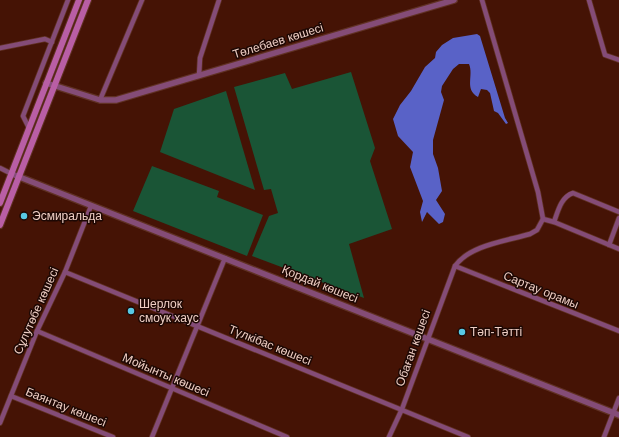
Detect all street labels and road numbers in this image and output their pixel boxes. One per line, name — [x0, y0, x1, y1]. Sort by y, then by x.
street label: Төлебаев көшесі — [231, 21, 325, 61]
street label: Қордай көшесі — [280, 262, 360, 306]
street label: Сұлутөбе көшесі — [11, 265, 61, 357]
street label: Сартау орамы — [501, 269, 581, 311]
street label: Обаған көшесі — [393, 308, 433, 388]
street label: Түлкібас көшесі — [227, 322, 313, 368]
street label: Мойынты көшесі — [120, 350, 212, 400]
street label: Баянтау көшесі — [24, 384, 108, 430]

